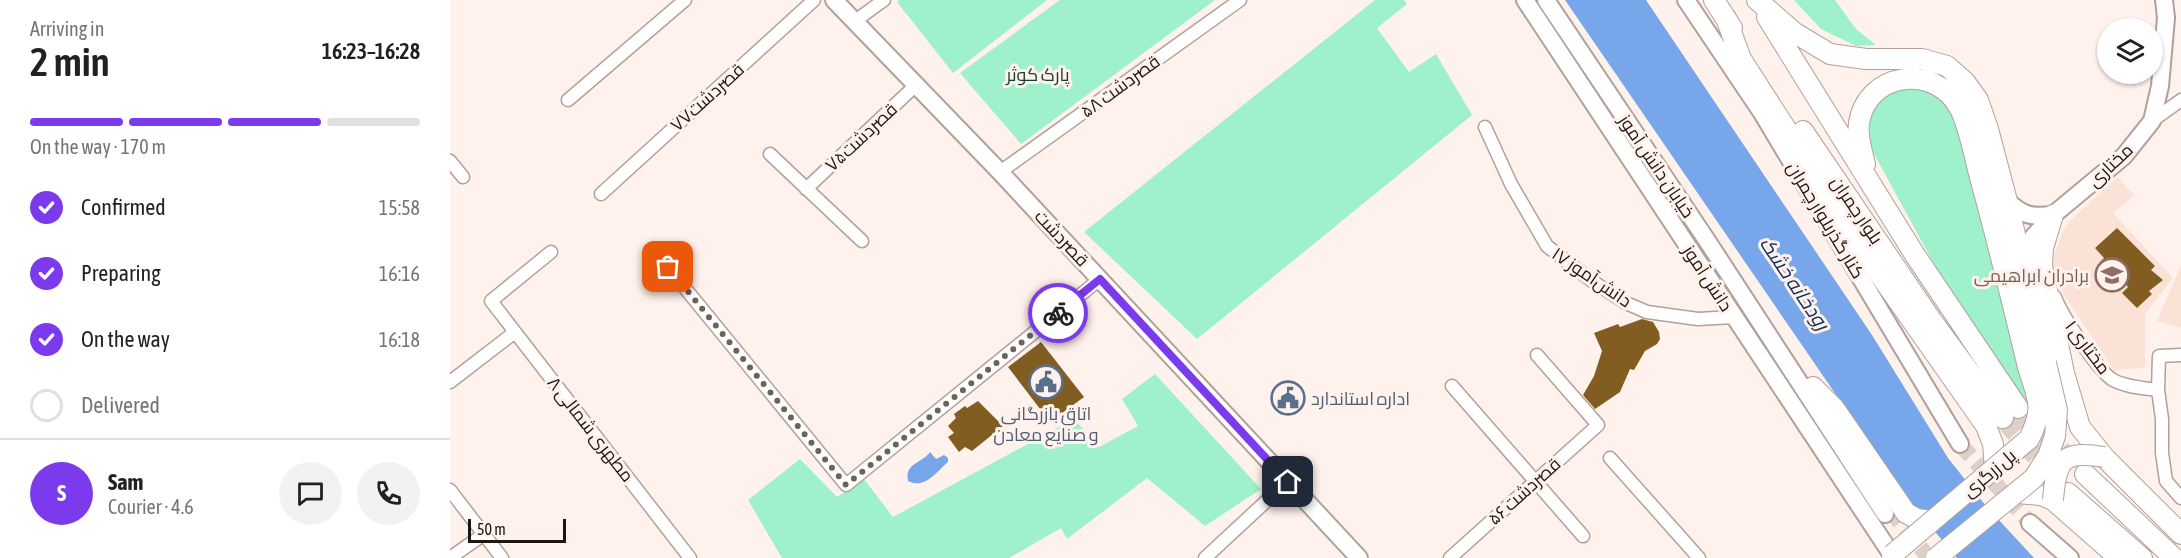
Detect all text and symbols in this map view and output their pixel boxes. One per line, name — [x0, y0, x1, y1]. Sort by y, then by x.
text: Arriving in — [30, 17, 104, 40]
map controls — [2097, 18, 2163, 84]
button: layers — [2097, 18, 2163, 84]
text: 16:23–16:28 — [322, 38, 420, 64]
text: 2 min — [30, 40, 110, 84]
street label: قصردشت ۵۸ — [1076, 50, 1164, 123]
street label: قصردشت۷۷ — [666, 58, 749, 136]
park label: پارک کوثر — [1005, 64, 1070, 87]
street label: قصردشت۷۵ — [821, 98, 902, 176]
street label: خیابان دانش آموز — [1613, 110, 1699, 222]
text: On the way · 170 m — [30, 135, 166, 158]
street label: مختاری — [2083, 139, 2138, 192]
street label: کنار گذربلوار چمران — [1781, 158, 1869, 283]
street label: بلوار چمران — [1825, 172, 1887, 249]
icon: check — [30, 191, 63, 224]
text: Confirmed — [81, 194, 166, 220]
text: 15:58 — [379, 196, 420, 219]
street label: قصردشت — [1030, 205, 1093, 271]
water label: رودخانه خشک — [1755, 232, 1835, 336]
street label: دانش آموز — [1677, 240, 1737, 316]
pin — [642, 241, 693, 292]
street label: دانش‌آموز ۱۷ — [1548, 243, 1636, 312]
icon: bag — [651, 250, 684, 283]
icon: check — [30, 257, 63, 290]
school or university icon: برادران ابراهیمی — [2094, 257, 2130, 293]
text: Preparing — [81, 260, 161, 286]
text: 16:16 — [379, 262, 420, 285]
place label: برادران ابراهیمی — [1974, 265, 2089, 287]
courier — [1028, 283, 1088, 343]
icon: bike — [1042, 297, 1075, 330]
street label: ۱ مختاری — [2060, 316, 2115, 379]
icon: check — [30, 323, 63, 356]
text: On the way — [81, 326, 170, 352]
text: 16:18 — [379, 328, 420, 351]
public building icon: اتاق بازرگانی و صنایع معادن — [1028, 364, 1064, 400]
street label: ۸ مطهری شمالی — [543, 372, 639, 486]
public building icon: اداره استاندارد — [1270, 380, 1306, 416]
place label: اداره استاندارد — [1311, 388, 1410, 410]
text: Delivered — [81, 392, 160, 418]
place label: اتاق بازرگانی و صنایع معادن — [993, 403, 1099, 447]
street label: پل زرگری — [1958, 445, 2021, 503]
street label: ۵۶ قصردشت — [1483, 453, 1565, 530]
pin — [1262, 456, 1313, 507]
button: chat — [279, 462, 342, 525]
button: phone — [357, 462, 420, 525]
icon: home — [1271, 465, 1304, 498]
text: Sam — [108, 469, 143, 495]
text: S — [57, 480, 66, 506]
text: Courier · 4.6 — [108, 495, 194, 518]
scale bar — [468, 516, 566, 544]
text: 50 m — [477, 520, 506, 538]

